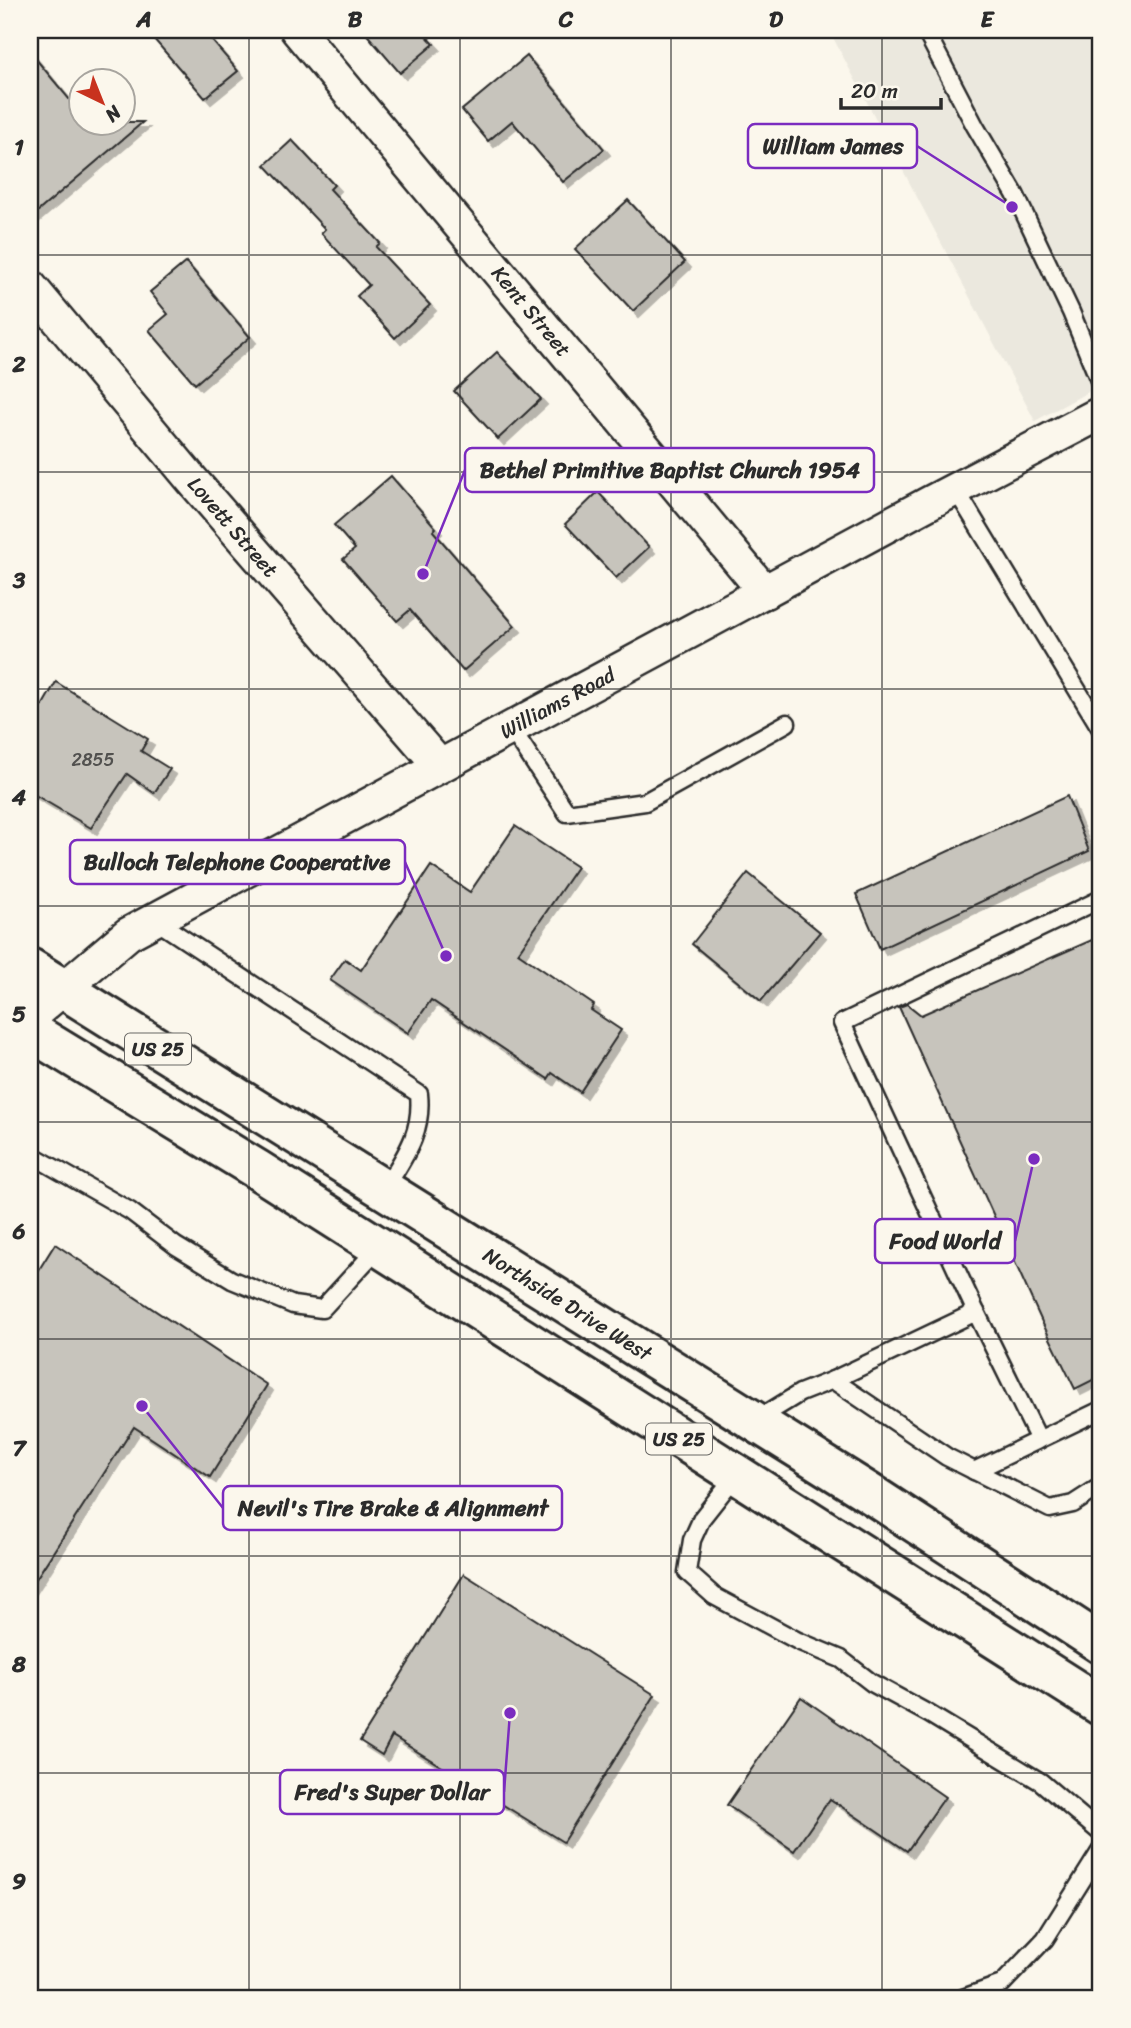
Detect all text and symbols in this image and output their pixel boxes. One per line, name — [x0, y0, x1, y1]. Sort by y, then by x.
text: A — [135, 0, 152, 40]
text: B — [348, 0, 363, 40]
text: C — [558, 0, 574, 40]
text: D — [769, 0, 784, 40]
text: E — [981, 0, 996, 40]
north arrow — [66, 66, 136, 136]
scale bar — [841, 66, 940, 110]
text: 20 m — [851, 72, 898, 110]
text: N — [97, 97, 130, 131]
callout: William James — [748, 124, 917, 168]
text: William James — [762, 126, 904, 167]
text: 1 — [14, 127, 24, 168]
street label: Kent Street — [481, 257, 581, 366]
text: 2 — [11, 344, 26, 385]
callout: Bethel Primitive Baptist Church 1954 — [465, 448, 874, 492]
text: Bethel Primitive Baptist Church 1954 — [480, 450, 861, 491]
street label: Lovett Street — [178, 467, 288, 587]
text: 3 — [12, 560, 26, 601]
street label: Williams Road — [493, 655, 624, 750]
house number: 2855 — [71, 744, 115, 776]
text: 4 — [11, 777, 27, 818]
callout: Bulloch Telephone Cooperative — [70, 840, 405, 884]
text: Bulloch Telephone Cooperative — [84, 842, 391, 883]
text: 5 — [12, 994, 26, 1035]
road number: US 25 — [125, 1034, 191, 1064]
text: 6 — [11, 1211, 26, 1252]
callout: Food World — [875, 1219, 1015, 1263]
text: Food World — [888, 1221, 1003, 1262]
street label: Northside Drive West — [475, 1237, 661, 1373]
road number: US 25 — [646, 1424, 712, 1455]
text: 7 — [12, 1428, 27, 1469]
callout: Nevil's Tire Brake & Alignment — [223, 1486, 562, 1530]
text: Nevil's Tire Brake & Alignment — [237, 1488, 550, 1529]
text: 8 — [11, 1644, 26, 1685]
callout: Fred's Super Dollar — [280, 1770, 504, 1814]
text: Fred's Super Dollar — [294, 1772, 492, 1813]
text: 9 — [12, 1861, 26, 1902]

